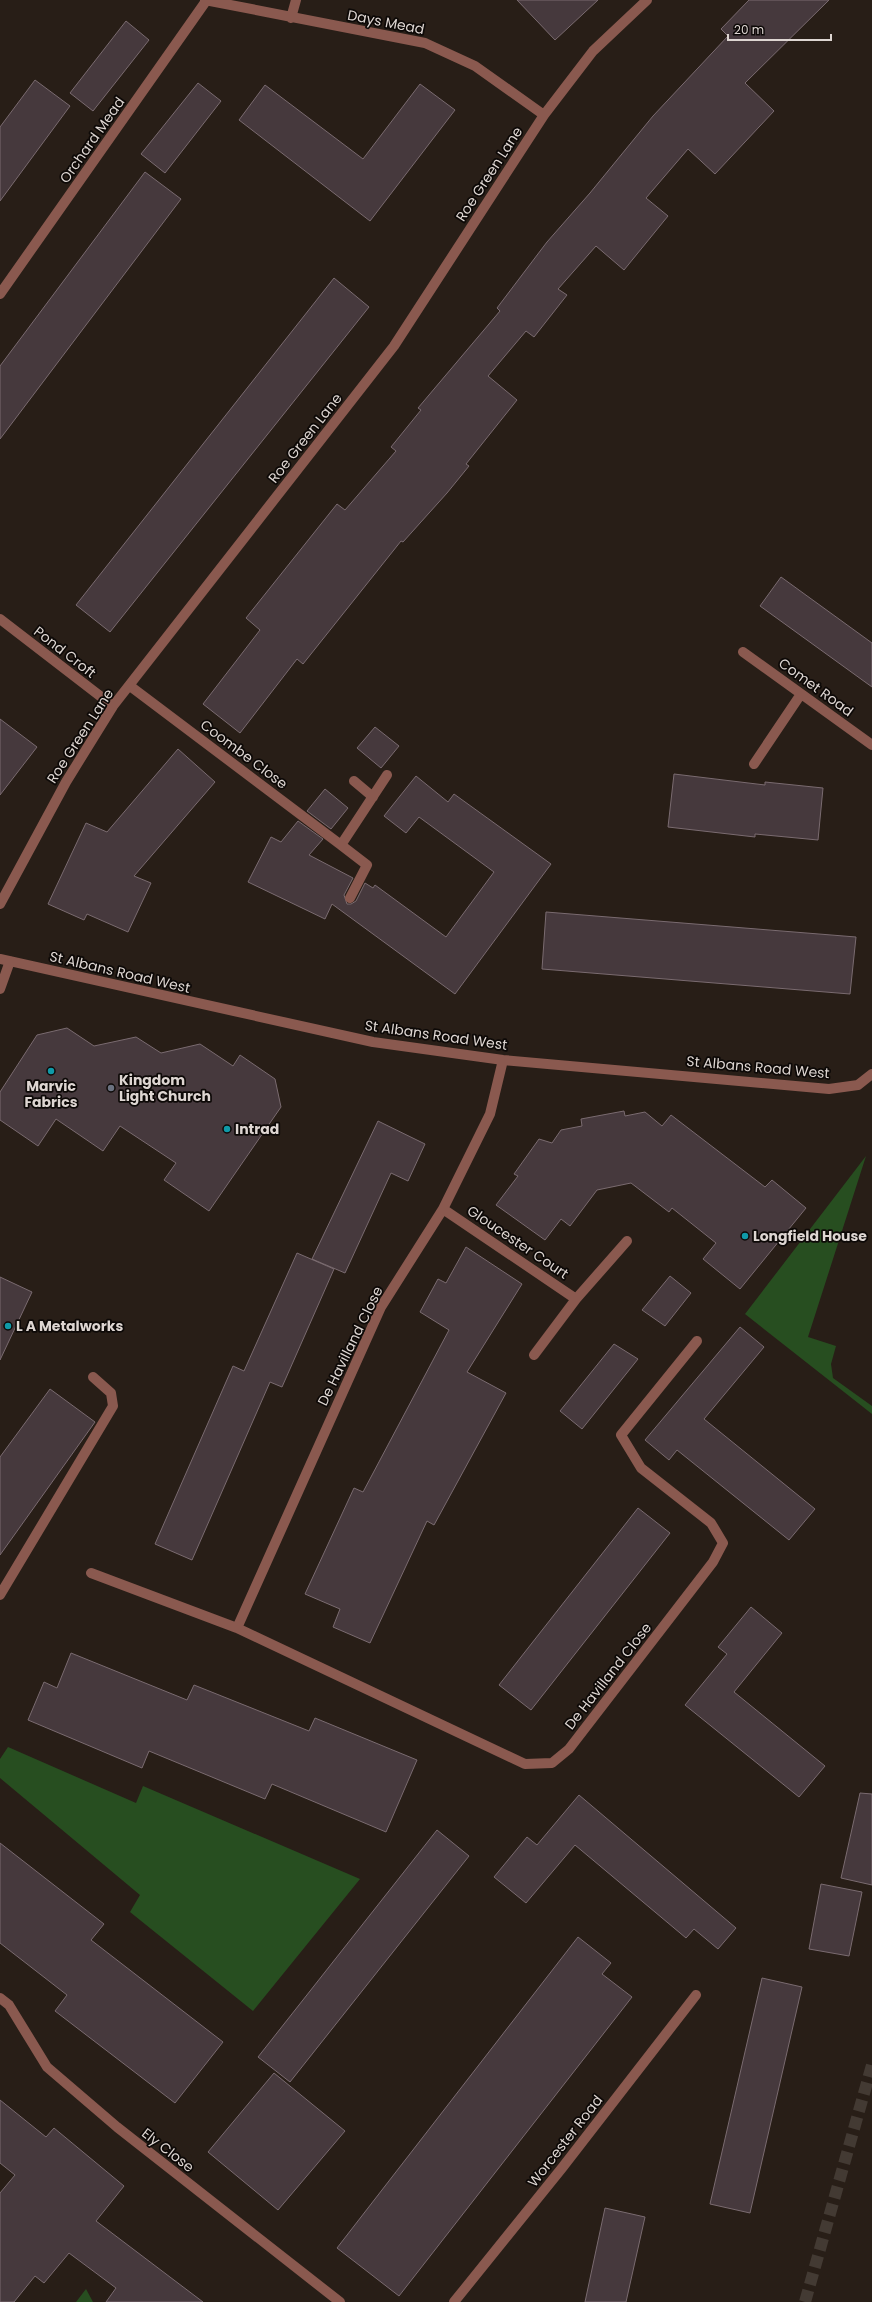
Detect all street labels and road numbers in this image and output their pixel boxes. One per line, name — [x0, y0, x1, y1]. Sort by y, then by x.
street label: Days Mead — [346, 5, 426, 39]
street label: Orchard Mead — [55, 93, 129, 187]
street label: Roe Green Lane — [451, 122, 527, 225]
street label: Roe Green Lane — [263, 389, 347, 487]
street label: Pond Croft — [30, 621, 100, 683]
street label: Comet Road — [774, 653, 858, 721]
street label: Roe Green Lane — [42, 684, 118, 787]
street label: Coombe Close — [196, 715, 292, 794]
street label: St Albans Road West — [48, 946, 192, 998]
street label: St Albans Road West — [363, 1015, 509, 1055]
street label: St Albans Road West — [686, 1051, 830, 1083]
street label: Gloucester Court — [463, 1201, 573, 1283]
street label: De Havilland Close — [312, 1283, 388, 1409]
street label: De Havilland Close — [560, 1618, 656, 1734]
street label: Worcester Road — [523, 2091, 607, 2191]
street label: Ely Close — [138, 2123, 199, 2177]

